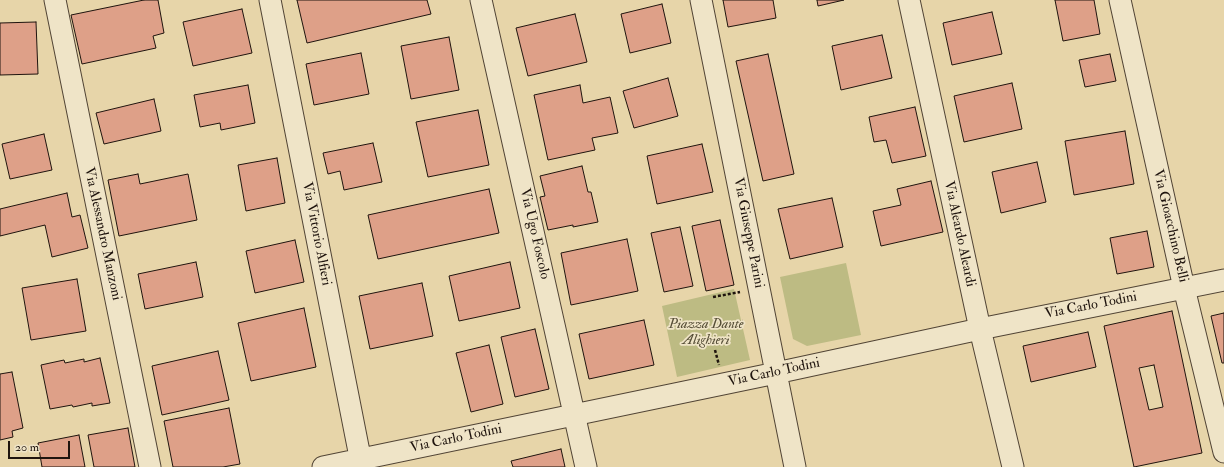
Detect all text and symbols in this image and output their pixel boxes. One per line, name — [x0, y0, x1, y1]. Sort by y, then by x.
street label: Via Alessandro Manzoni — [80, 166, 124, 302]
street label: Via Gioacchino Belli — [1149, 168, 1191, 284]
street label: Via Giuseppe Parini — [729, 176, 767, 290]
street label: Via Aleardo Aleardi — [940, 180, 978, 288]
street label: Via Vittorio Alfieri — [298, 181, 334, 287]
street label: Via Ugo Foscolo — [515, 187, 553, 281]
street label: Via Carlo Todini — [1044, 289, 1138, 323]
park label: Piazza Dante Alighieri — [668, 317, 744, 350]
street label: Via Carlo Todini — [727, 355, 821, 391]
street label: Via Carlo Todini — [409, 421, 503, 457]
scale bar — [10, 433, 72, 459]
text: 20 m — [15, 440, 39, 455]

